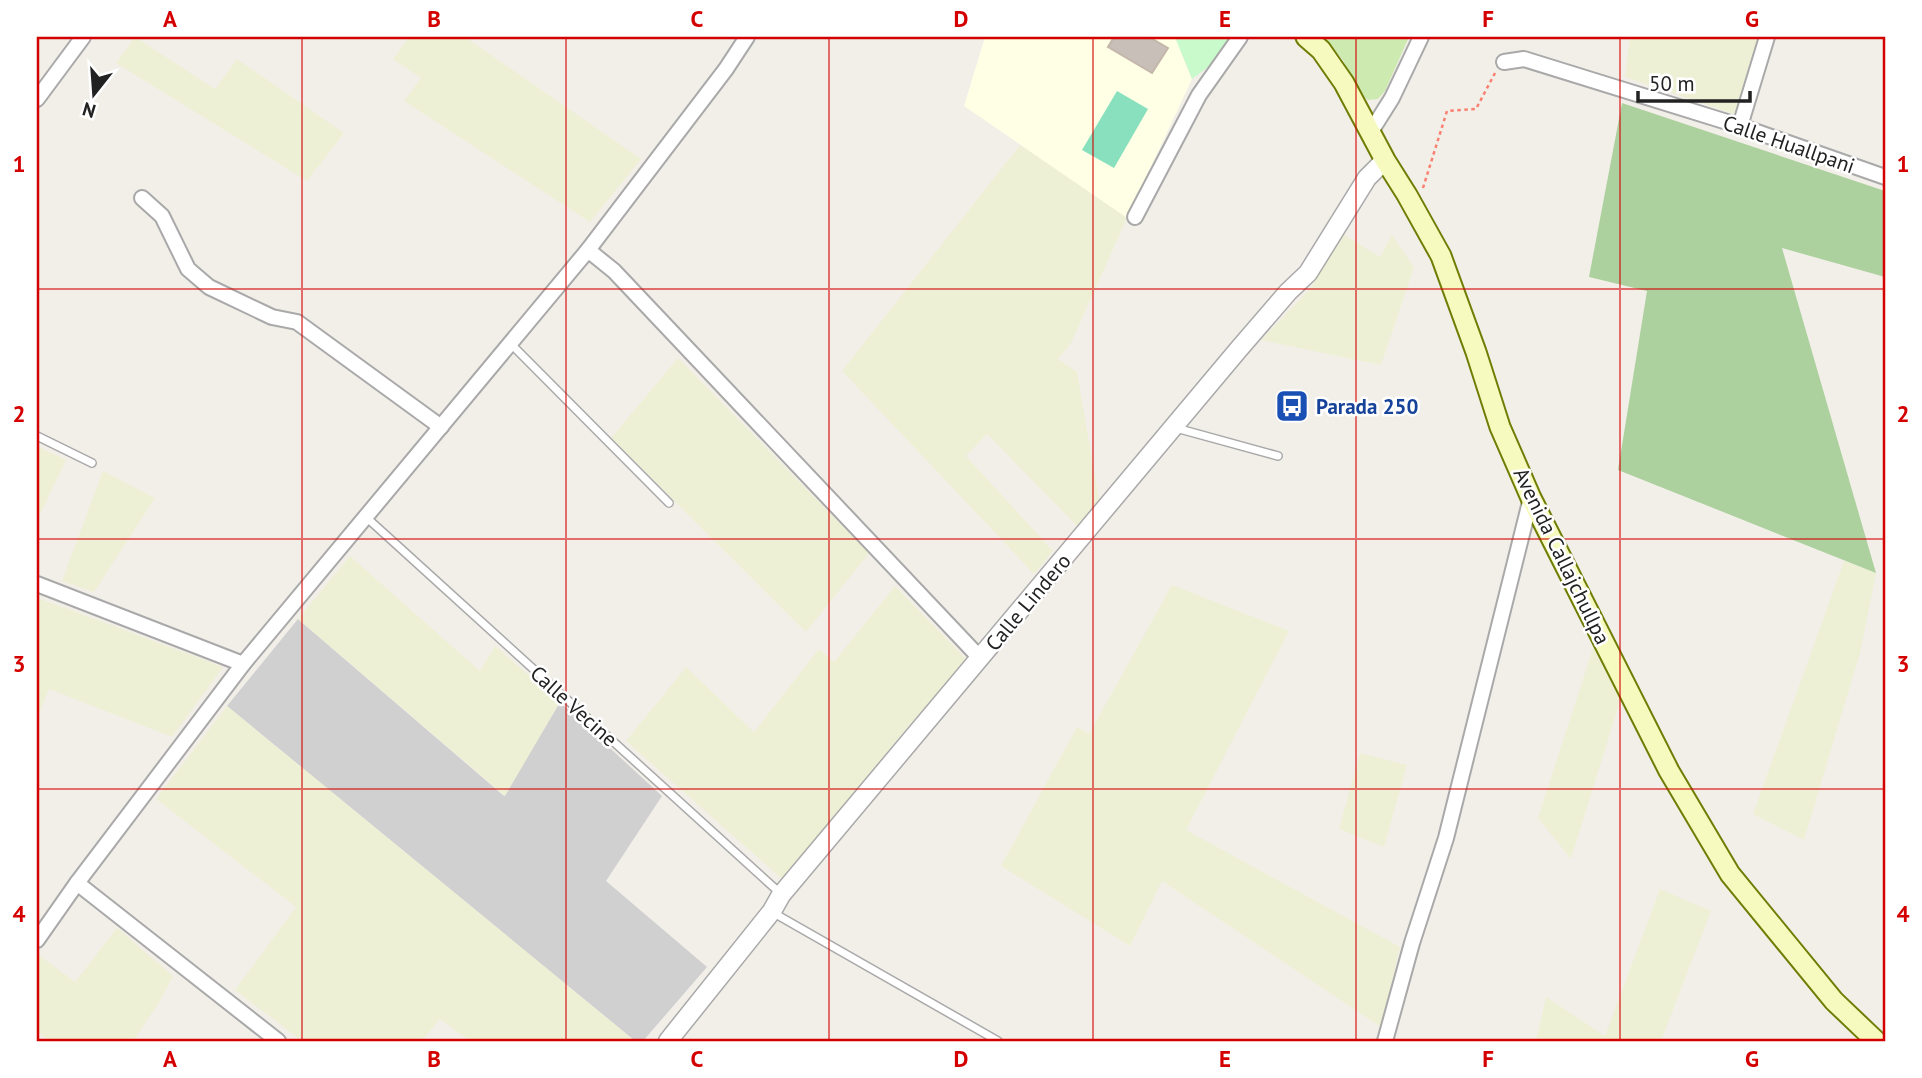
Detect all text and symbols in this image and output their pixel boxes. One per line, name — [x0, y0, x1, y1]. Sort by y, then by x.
text: A — [163, 4, 177, 33]
text: B — [427, 4, 441, 33]
text: C — [691, 4, 704, 33]
text: D — [954, 4, 968, 33]
text: E — [1219, 4, 1231, 33]
text: F — [1482, 4, 1494, 33]
text: G — [1745, 4, 1759, 33]
north arrow — [60, 60, 130, 130]
scale bar — [1638, 60, 1750, 104]
text: 50 m — [1649, 70, 1695, 97]
text: N — [80, 97, 99, 124]
street label: Calle Huallpani — [1720, 109, 1858, 179]
text: 1 — [12, 149, 26, 178]
text: 1 — [1896, 149, 1910, 178]
bus stop icon: Parada 250 — [1273, 387, 1311, 425]
place label: Parada 250 — [1316, 393, 1418, 420]
text: 2 — [12, 399, 26, 428]
text: 2 — [1896, 399, 1910, 428]
street label: Avenida Callajchullpa — [1508, 463, 1616, 649]
street label: Calle Lindero — [979, 548, 1077, 656]
text: 3 — [12, 649, 26, 678]
text: 3 — [1896, 649, 1910, 678]
street label: Calle Vecine — [525, 660, 623, 752]
text: 4 — [12, 899, 26, 928]
text: 4 — [1896, 899, 1910, 928]
text: A — [163, 1044, 177, 1073]
text: B — [427, 1044, 441, 1073]
text: C — [691, 1044, 704, 1073]
text: D — [954, 1044, 968, 1073]
text: E — [1219, 1044, 1231, 1073]
text: F — [1482, 1044, 1494, 1073]
text: G — [1745, 1044, 1759, 1073]

